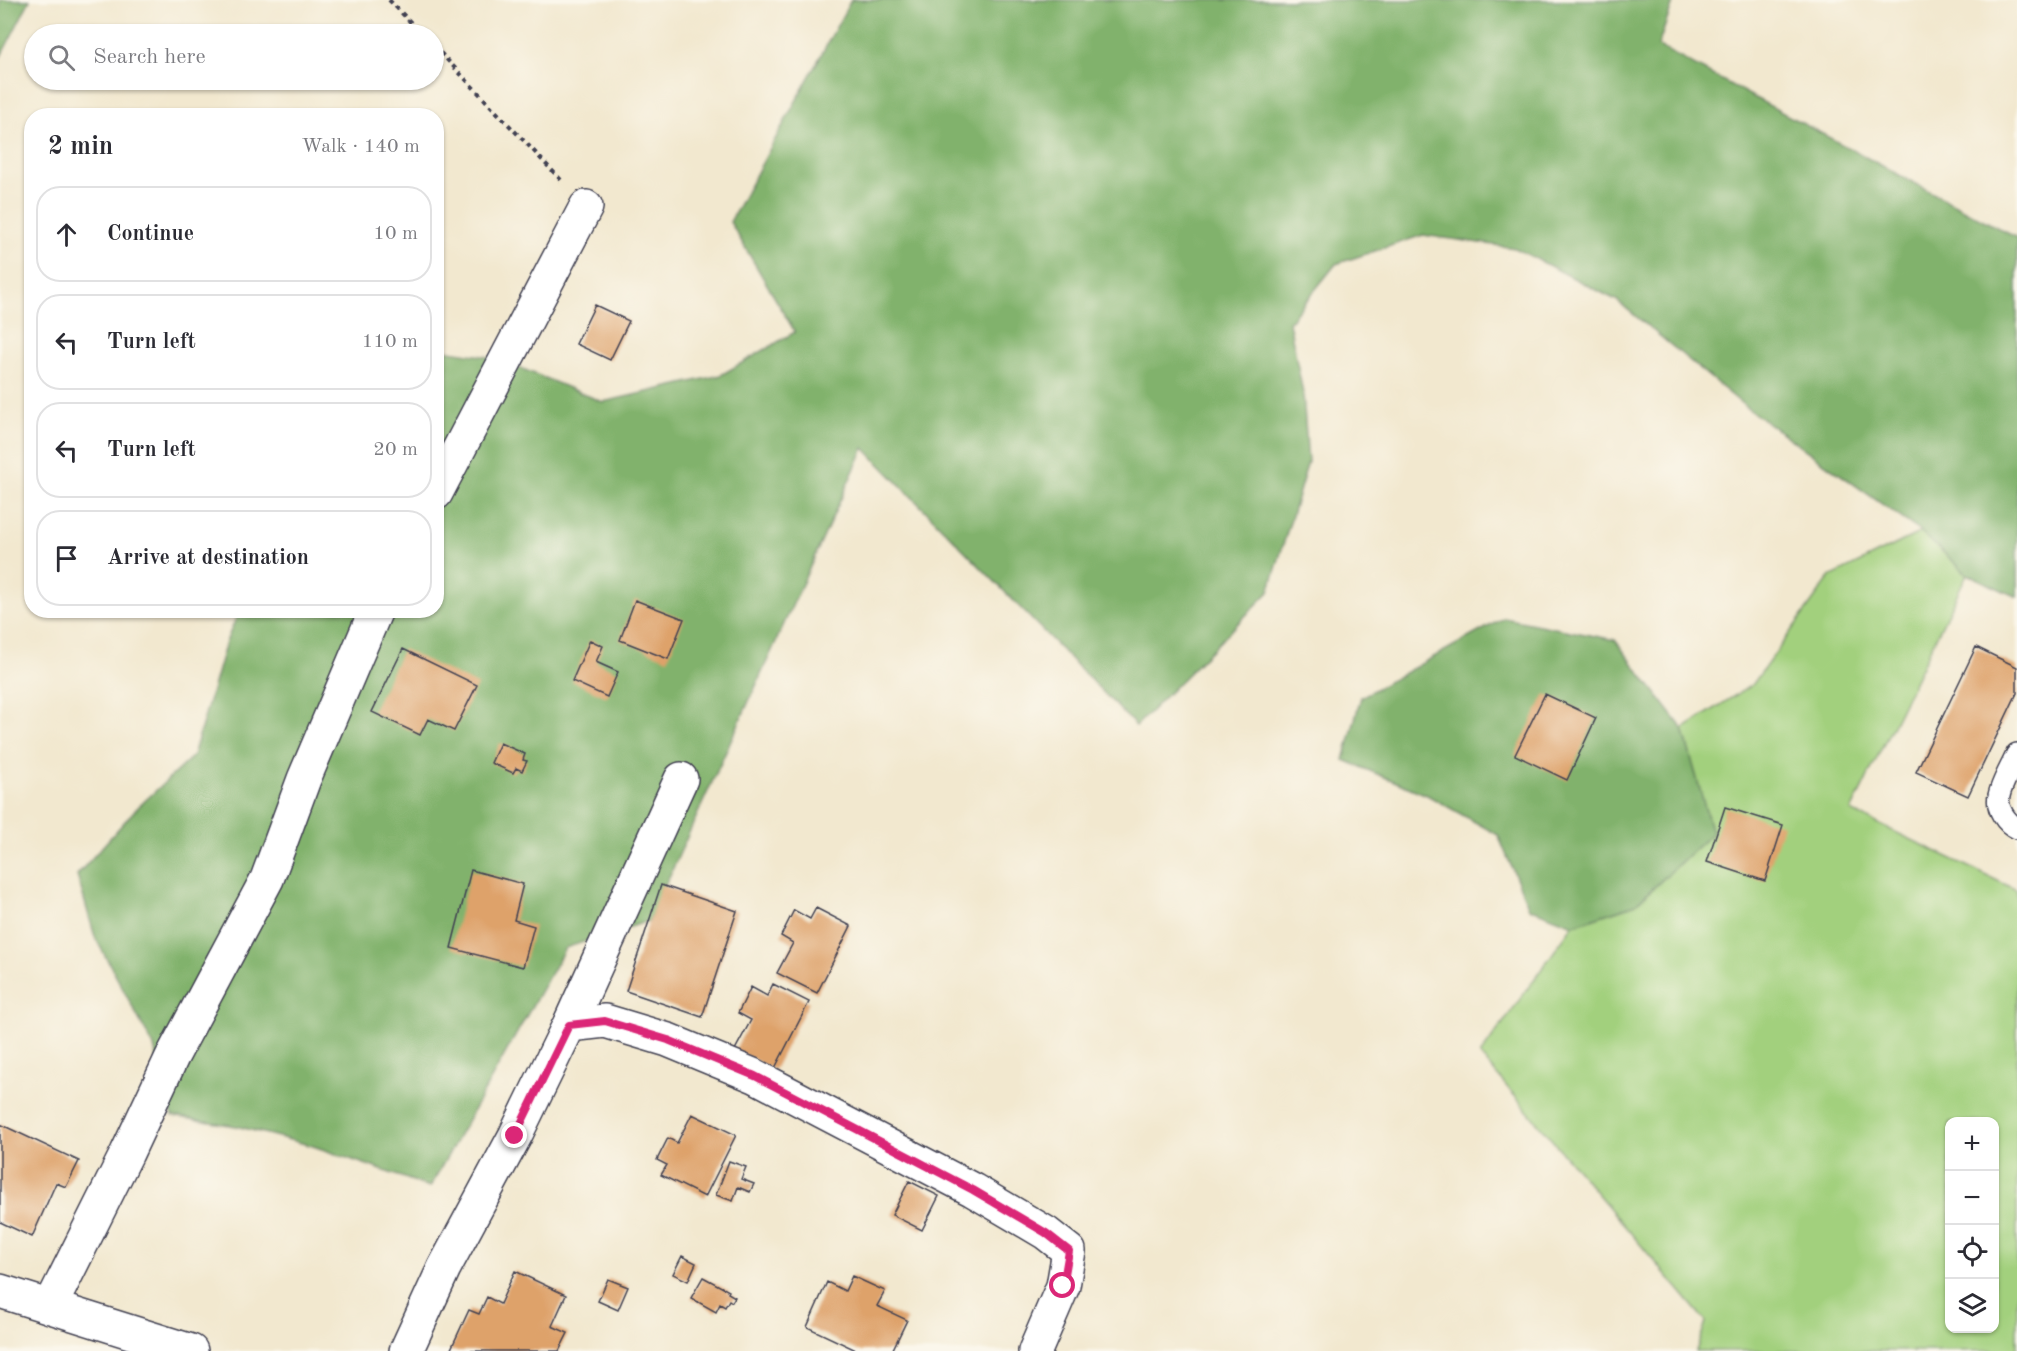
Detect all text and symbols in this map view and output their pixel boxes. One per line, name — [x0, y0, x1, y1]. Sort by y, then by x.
search box — [24, 24, 444, 90]
icon: search — [45, 41, 78, 74]
text: Search here — [93, 46, 206, 68]
text: 2 min — [48, 134, 113, 160]
text: Walk · 140 m — [301, 137, 420, 157]
icon: ahead — [50, 218, 83, 251]
text: Continue — [107, 223, 194, 245]
text: 10 m — [373, 224, 418, 244]
icon: left — [50, 326, 83, 359]
text: Turn left — [107, 331, 196, 353]
text: 110 m — [362, 332, 418, 352]
icon: left — [50, 434, 83, 467]
text: Turn left — [107, 439, 196, 461]
text: 20 m — [373, 440, 418, 460]
icon: arrive — [50, 542, 83, 575]
text: Arrive at destination — [107, 547, 309, 569]
map controls — [1945, 1117, 1999, 1333]
button: + — [1945, 1117, 1999, 1171]
route end — [501, 1122, 527, 1148]
button: − — [1945, 1171, 1999, 1225]
button: locate — [1945, 1225, 1999, 1279]
route start — [1049, 1272, 1075, 1298]
button: layers — [1945, 1279, 1999, 1333]

